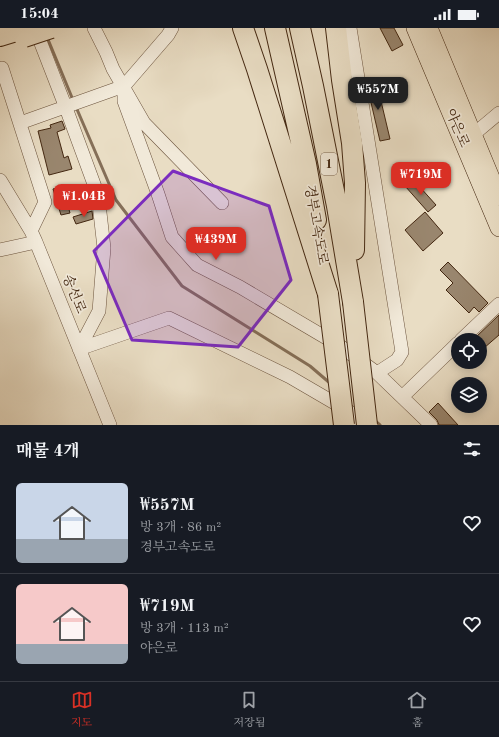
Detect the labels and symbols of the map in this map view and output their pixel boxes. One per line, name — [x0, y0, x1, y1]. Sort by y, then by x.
pin: ₩557M — [350, 77, 406, 111]
street label: 야은로 — [443, 106, 472, 150]
road number: 1 — [321, 153, 337, 175]
pin: ₩719M — [393, 162, 449, 196]
pin: ₩1.04B — [51, 184, 117, 218]
street label: 경부고속도로 — [302, 184, 331, 267]
pin: ₩439M — [188, 227, 244, 261]
street label: 송선로 — [60, 272, 89, 316]

